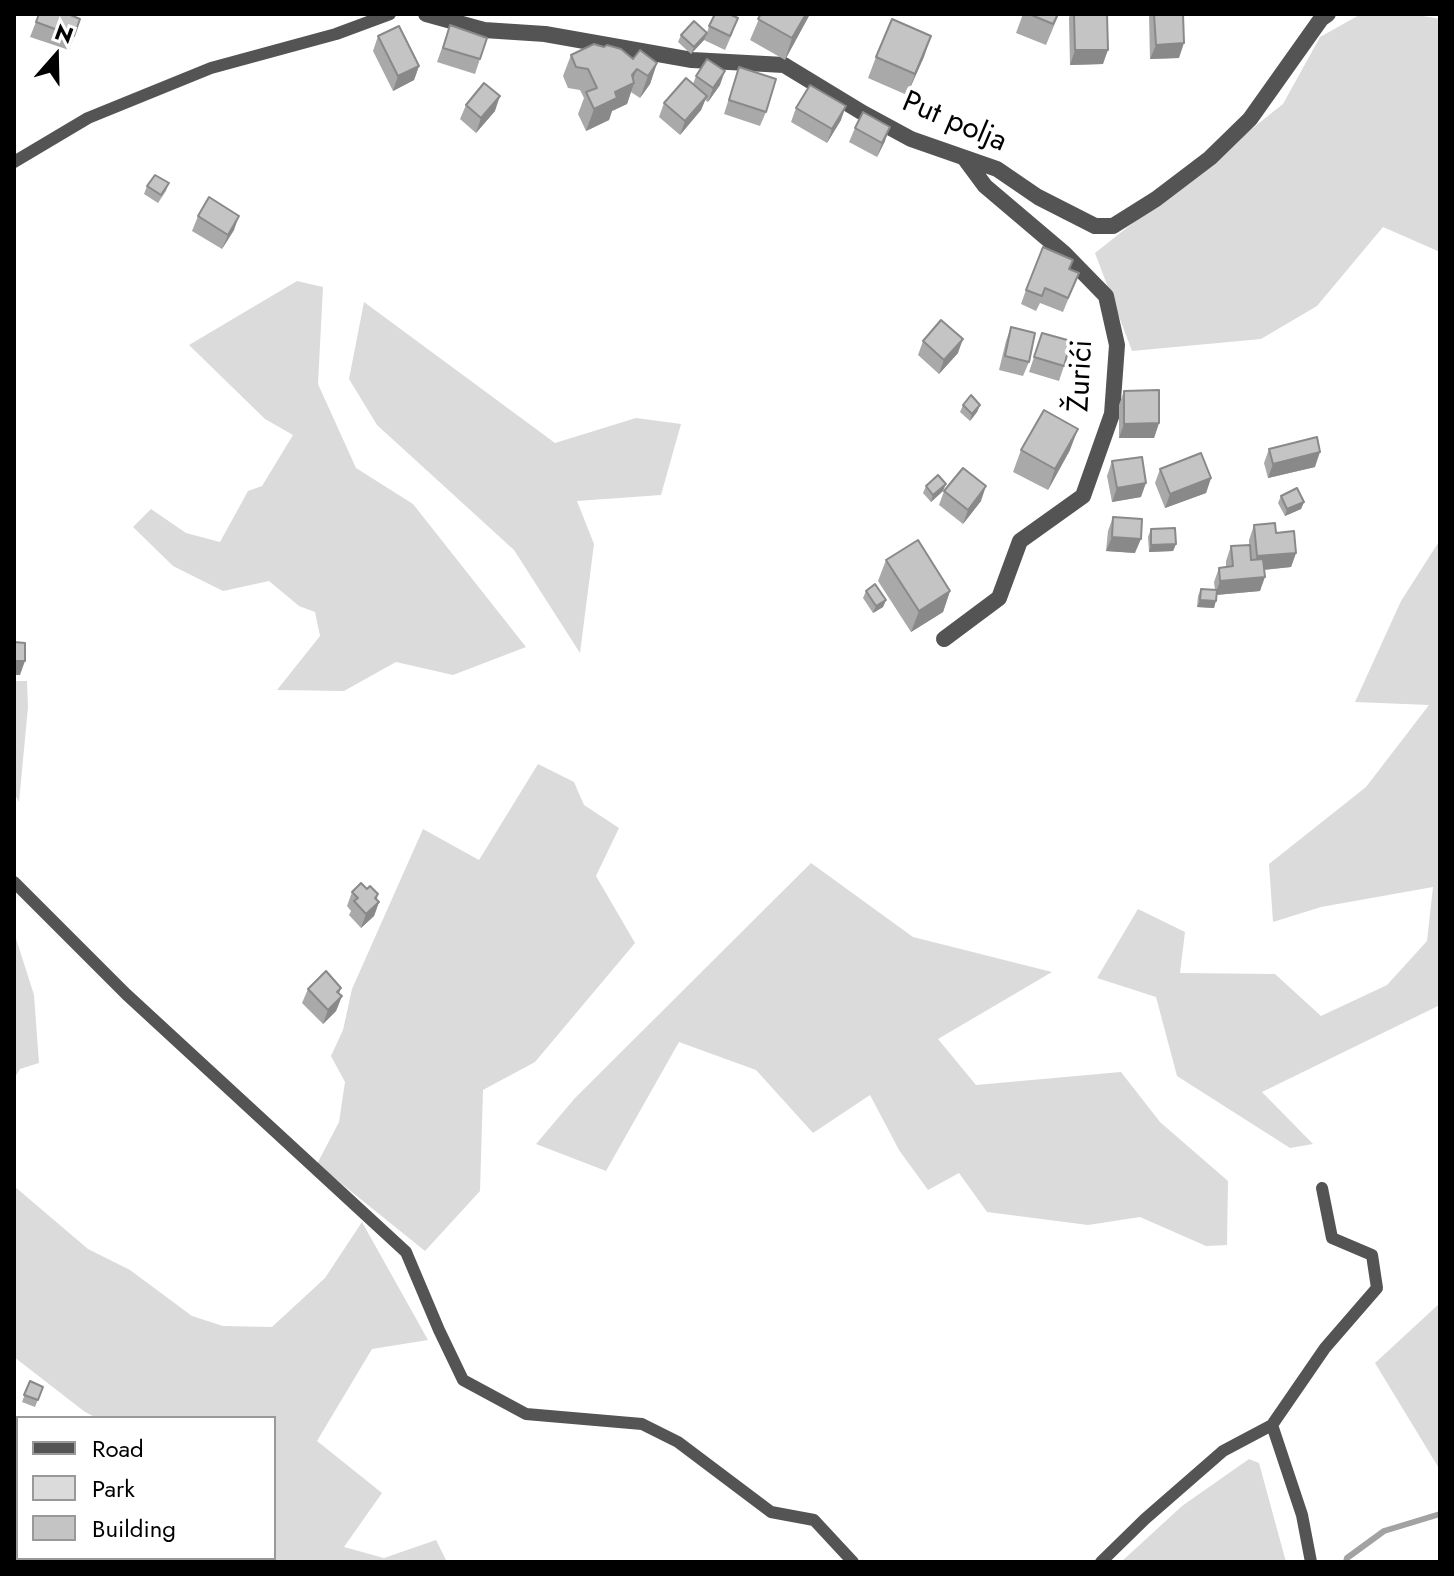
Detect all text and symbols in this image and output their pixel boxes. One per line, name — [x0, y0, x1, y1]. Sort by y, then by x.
text: N — [51, 15, 78, 51]
north arrow — [16, 16, 96, 96]
street label: Put polja — [896, 85, 1012, 161]
street label: Žurići — [1062, 339, 1102, 413]
legend — [16, 1416, 276, 1560]
text: Road — [92, 1431, 144, 1466]
text: Park — [92, 1471, 135, 1506]
text: Building — [92, 1511, 176, 1546]

